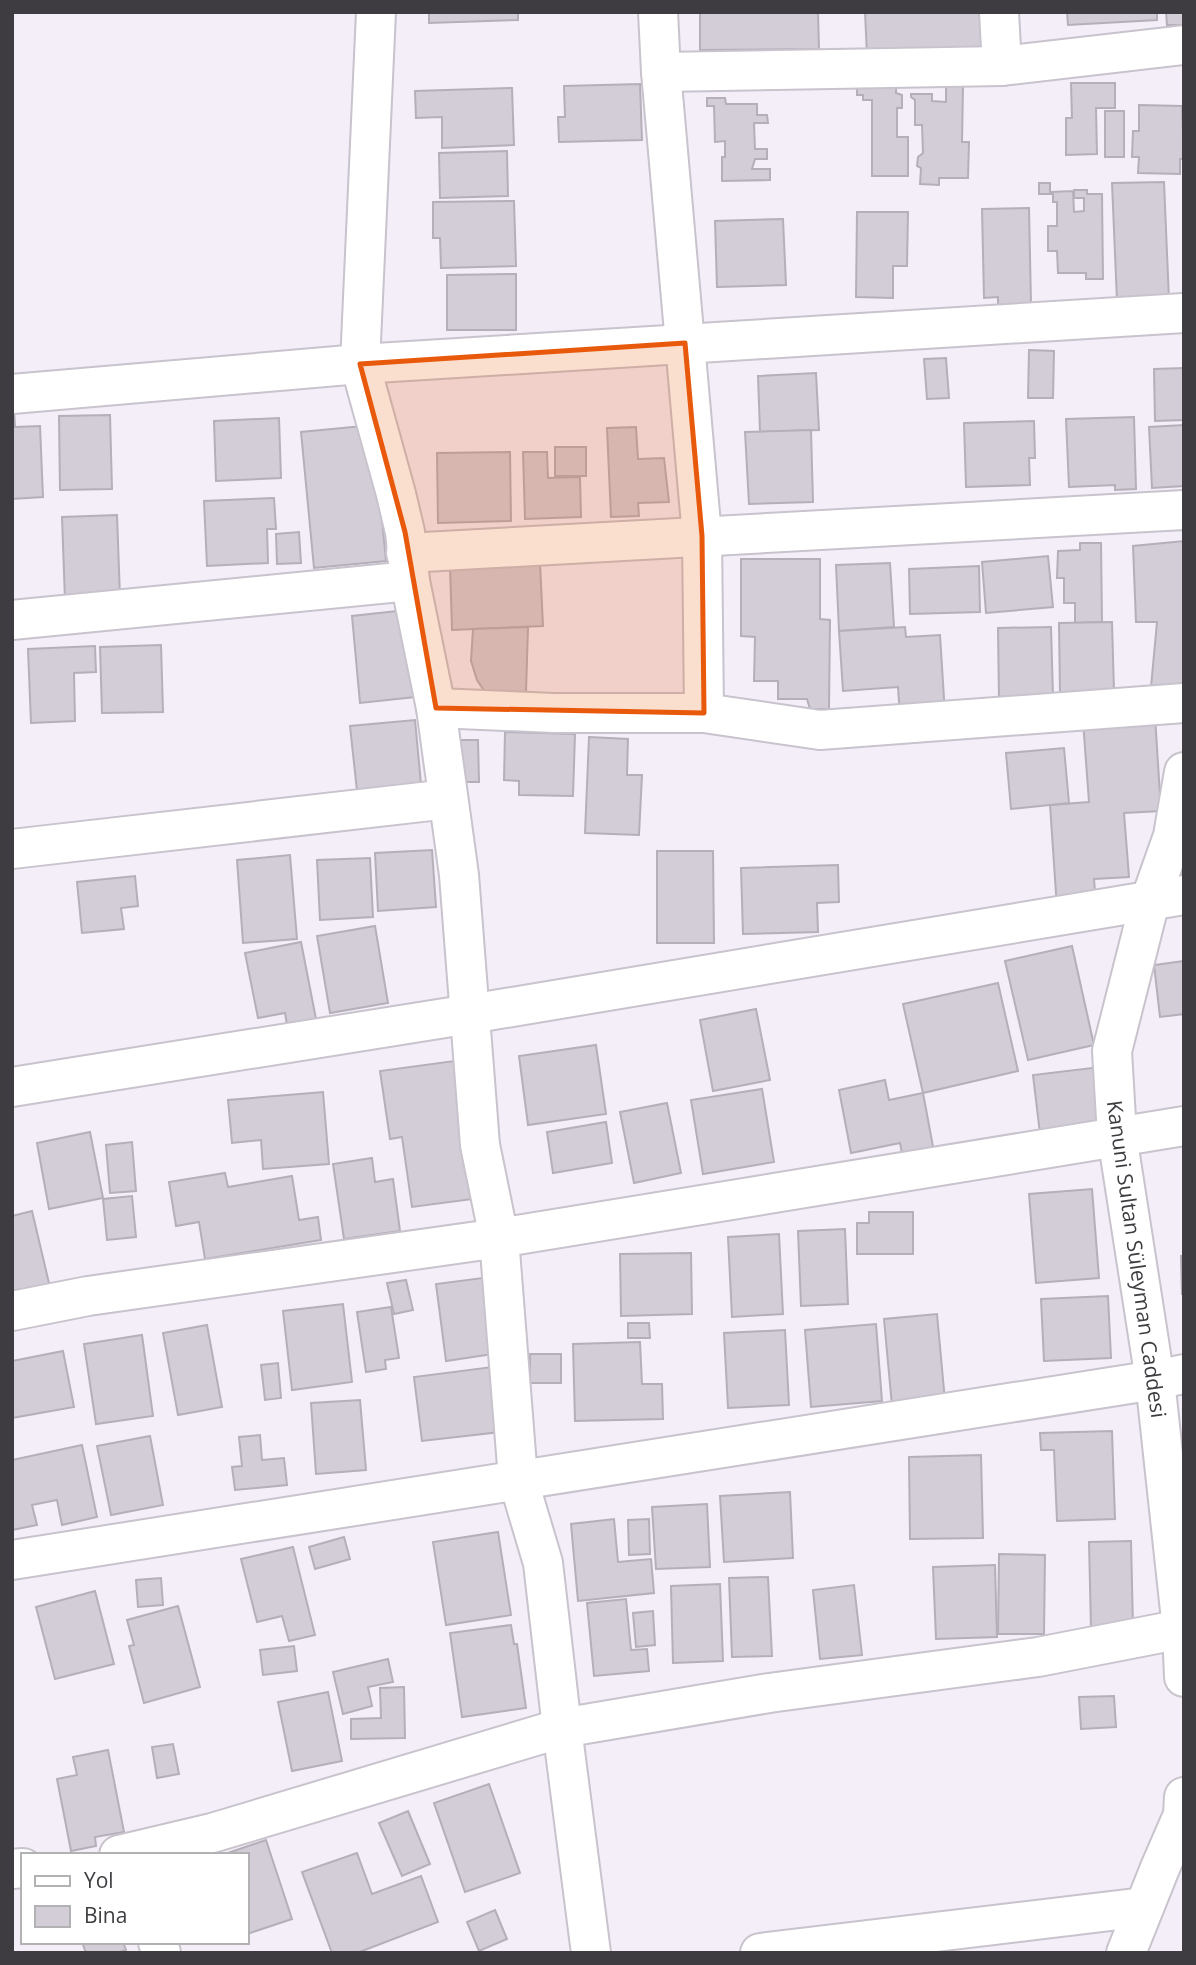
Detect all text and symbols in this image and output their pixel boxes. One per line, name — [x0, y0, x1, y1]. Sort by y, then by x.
street label: Kanuni Sultan Süleyman Caddesi — [1101, 1098, 1173, 1420]
legend — [21, 1853, 248, 1944]
text: Yol — [84, 1866, 114, 1894]
text: Bina — [84, 1901, 127, 1929]

